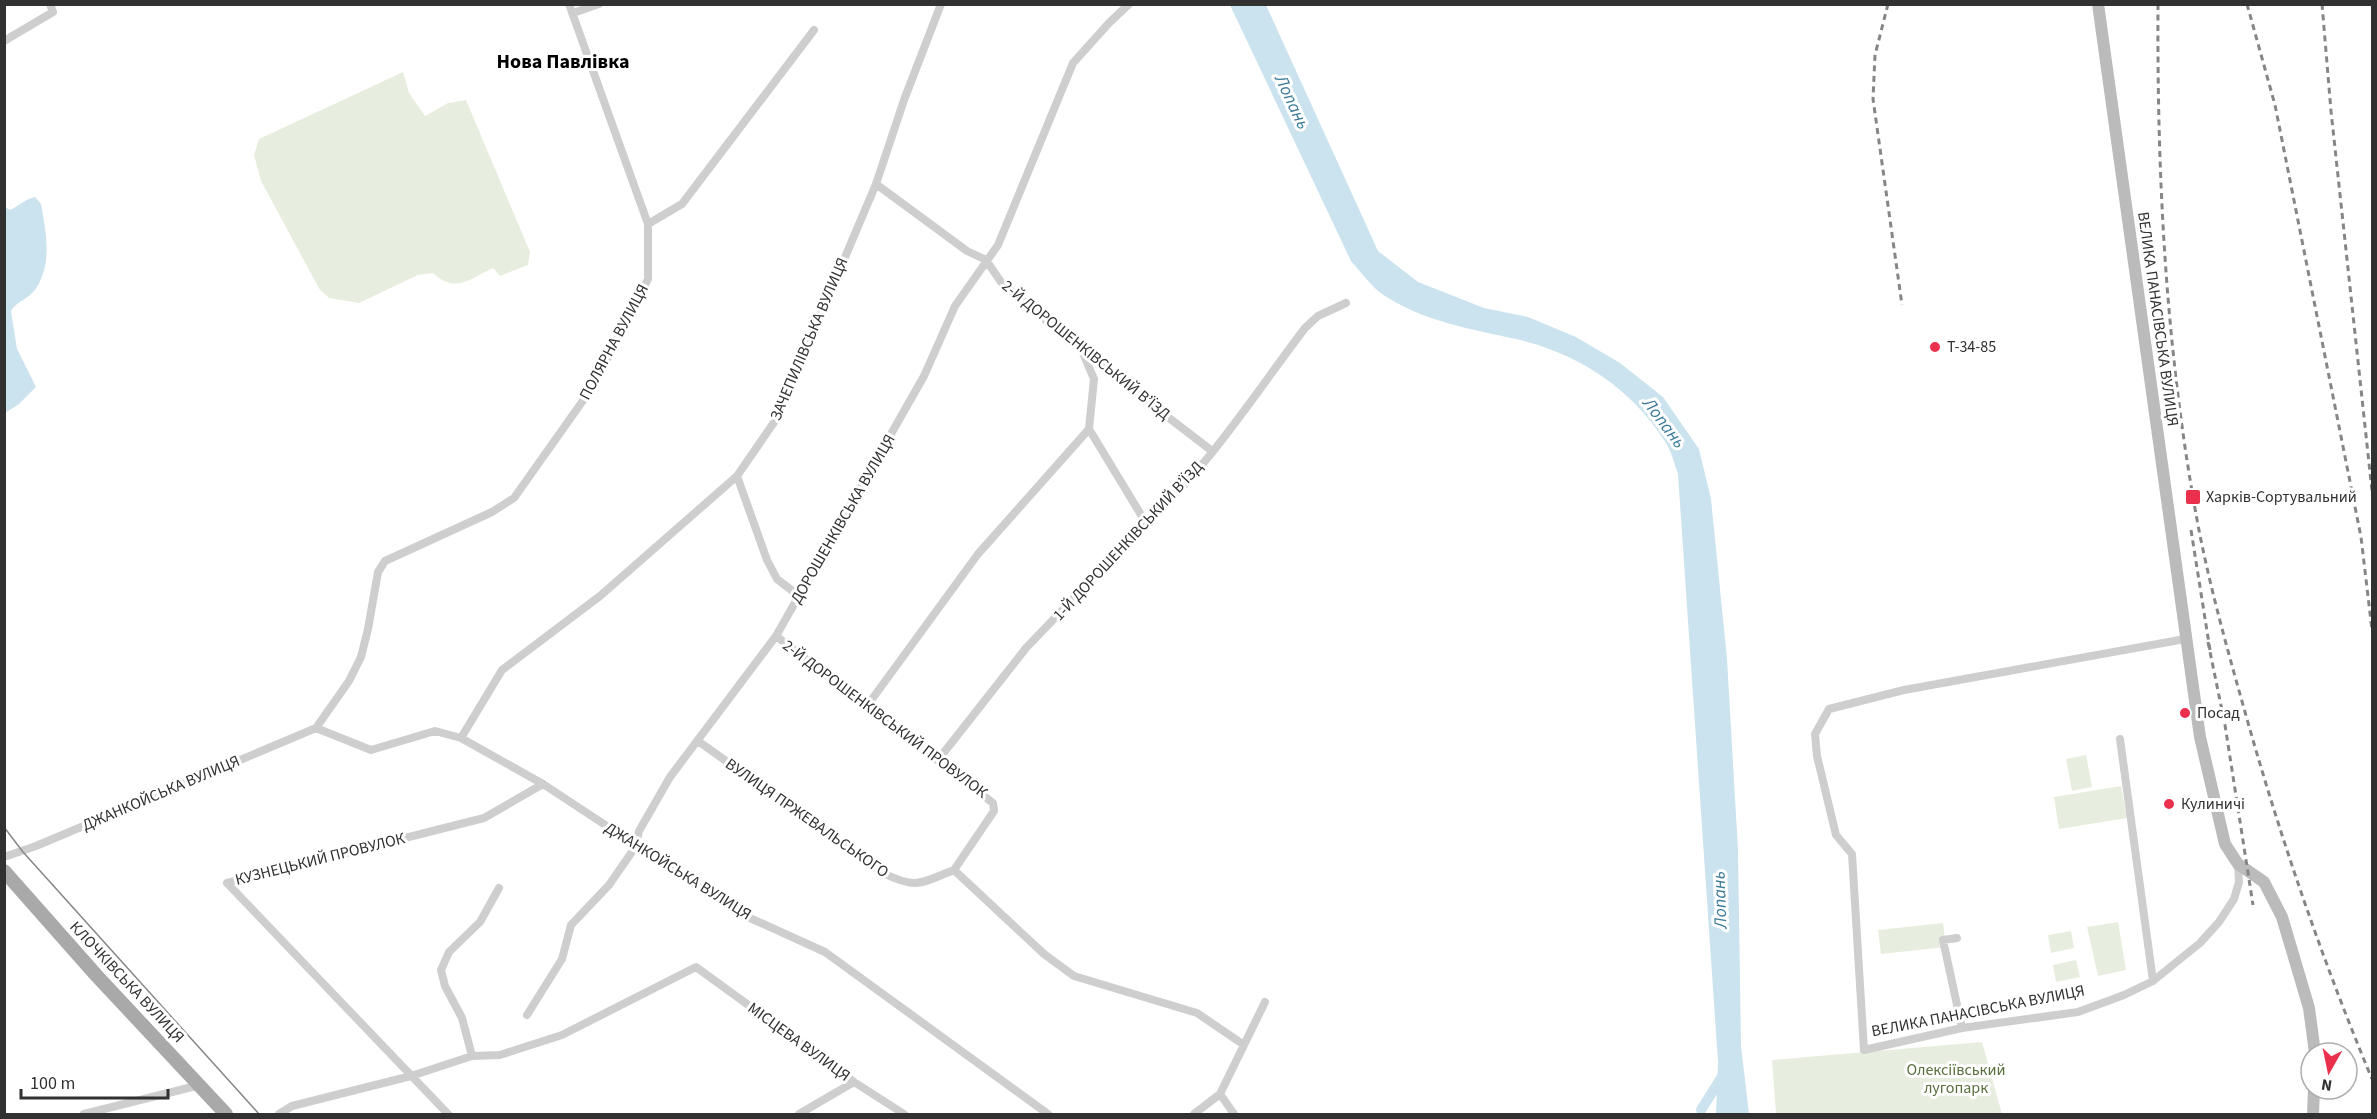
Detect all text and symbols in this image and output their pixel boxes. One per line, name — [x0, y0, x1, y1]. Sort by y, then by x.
district label: Нова Павлівка — [497, 48, 629, 76]
water label: Лопань — [1268, 70, 1315, 133]
street label: ВЕЛИКА ПАНАСІВСЬКА ВУЛИЦЯ — [2132, 210, 2184, 428]
street label: ЗАЧЕПИЛІВСЬКА ВУЛИЦЯ — [765, 254, 853, 424]
street label: 2-Й ДОРОШЕНКІВСЬКИЙ В’ЇЗД — [997, 275, 1175, 425]
street label: ПОЛЯРНА ВУЛИЦЯ — [574, 280, 654, 404]
place label: Т-34-85 — [1947, 336, 1996, 358]
marker: Т-34-85 — [1928, 340, 1942, 354]
water label: Лопань — [1636, 392, 1691, 453]
street label: ДОРОШЕНКІВСЬКА ВУЛИЦЯ — [785, 430, 901, 608]
street label: 1-Й ДОРОШЕНКІВСЬКИЙ В’ЇЗД — [1048, 456, 1208, 626]
place label: Харків-Сортувальний — [2206, 486, 2357, 508]
marker: Харків-Сортувальний — [2184, 488, 2202, 506]
street label: 2-Й ДОРОШЕНКІВСЬКИЙ ПРОВУЛОК — [778, 635, 993, 804]
place label: Посад — [2197, 702, 2240, 724]
marker: Посад — [2178, 706, 2192, 720]
street label: ДЖАНКОЙСЬКА ВУЛИЦЯ — [79, 750, 243, 836]
street label: ВУЛИЦЯ ПРЖЕВАЛЬСЬКОГО — [721, 753, 893, 883]
place label: Кулиничі — [2181, 793, 2245, 815]
marker: Кулиничі — [2162, 797, 2176, 811]
street label: ДЖАНКОЙСЬКА ВУЛИЦЯ — [600, 817, 756, 925]
street label: КУЗНЕЦЬКИЙ ПРОВУЛОК — [233, 827, 408, 891]
water label: Лопань — [1707, 871, 1734, 930]
street label: КЛОЧКІВСЬКА ВУЛИЦЯ — [65, 916, 189, 1048]
street label: ВЕЛИКА ПАНАСІВСЬКА ВУЛИЦЯ — [1870, 980, 2086, 1042]
street label: МІСЦЕВА ВУЛИЦЯ — [743, 997, 855, 1087]
north arrow — [2299, 1041, 2359, 1101]
park label: Олексіївський лугопарк — [1906, 1059, 2006, 1099]
scale bar — [21, 1062, 168, 1100]
text: 100 m — [30, 1071, 75, 1096]
text: N — [2320, 1073, 2334, 1097]

